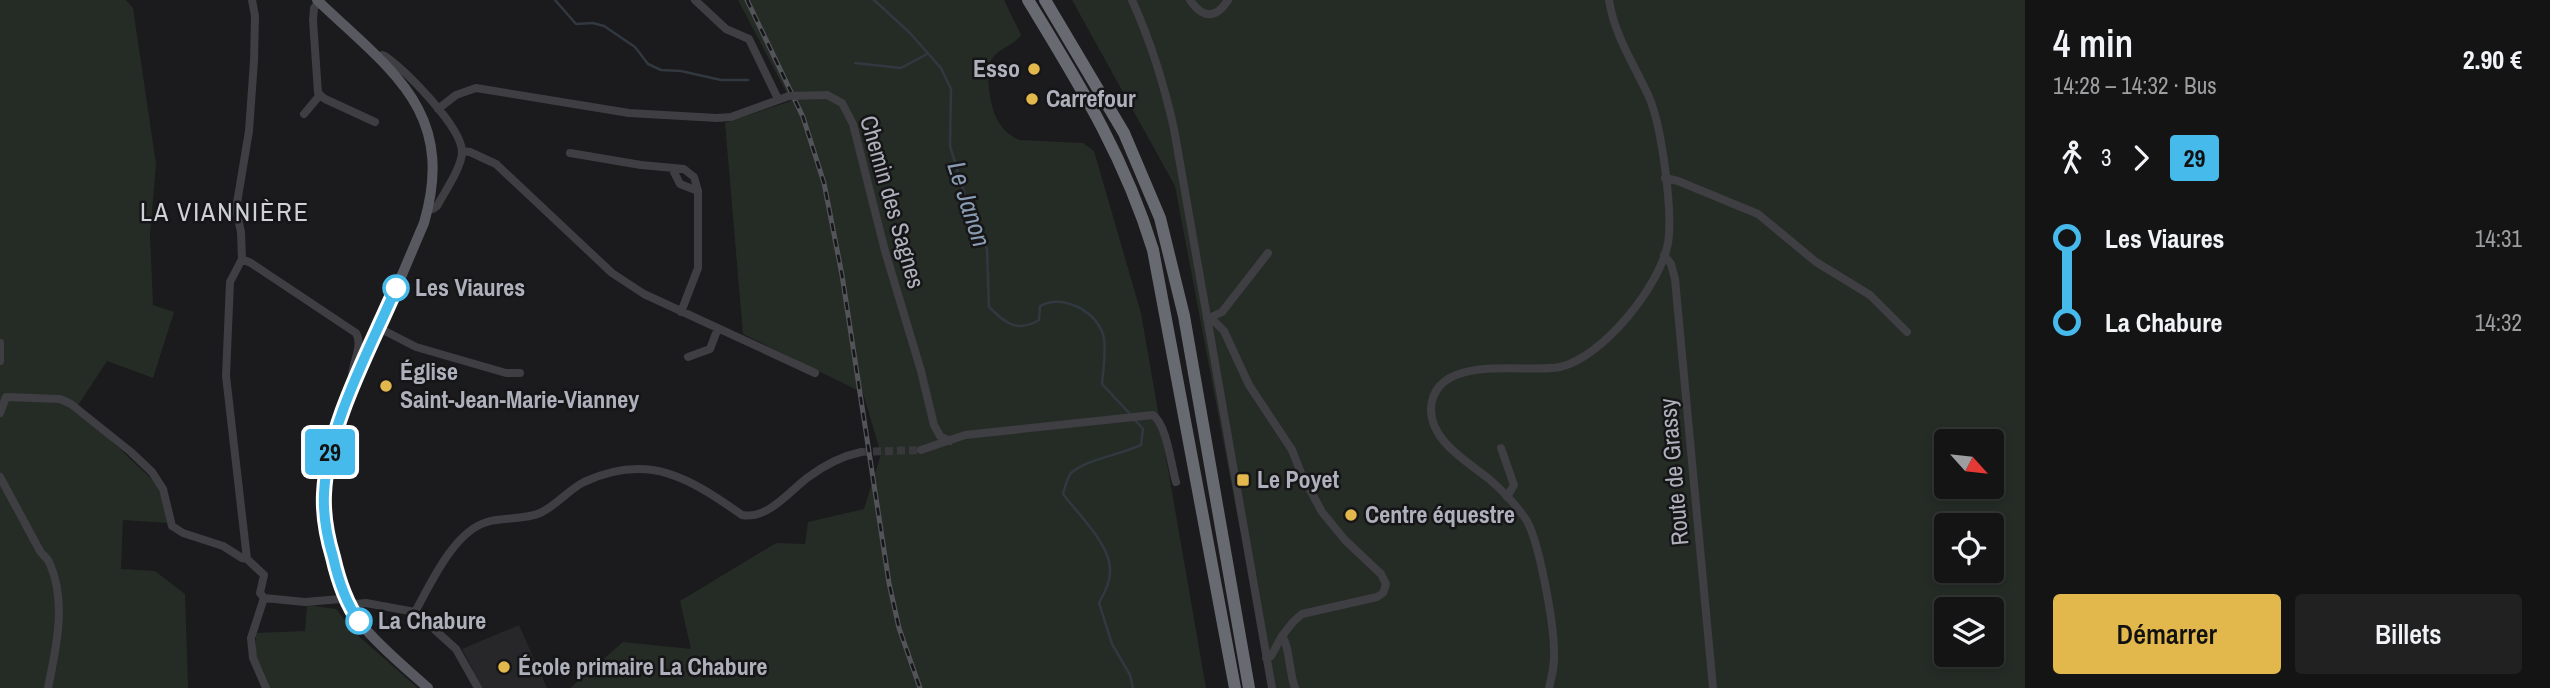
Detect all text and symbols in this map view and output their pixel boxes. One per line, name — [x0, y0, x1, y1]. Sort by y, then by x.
text: 4 min — [2053, 18, 2133, 69]
text: 2.90 € — [2463, 42, 2522, 77]
place label: Esso — [973, 52, 1020, 84]
marker: Esso — [1026, 61, 1042, 77]
text: 14:28 – 14:32 · Bus — [2053, 70, 2217, 101]
place label: Carrefour — [1046, 82, 1136, 114]
marker: Carrefour — [1024, 91, 1040, 107]
street label: Chemin des Sagnes — [853, 112, 933, 292]
icon: walk — [2053, 139, 2091, 177]
icon: forward — [2122, 139, 2160, 177]
text: 3 — [2101, 142, 2112, 173]
text: 29 — [2184, 142, 2205, 174]
water label: Le Janon — [939, 157, 1000, 251]
district label: LA VIANNIÈRE — [140, 194, 310, 229]
text: Les Viaures — [2105, 221, 2224, 256]
text: 14:31 — [2475, 223, 2522, 254]
place label: Les Viaures — [415, 271, 525, 303]
marker: Les Viaures — [383, 275, 409, 301]
text: La Chabure — [2105, 305, 2222, 340]
text: 14:32 — [2475, 307, 2522, 338]
place label: Église Saint-Jean-Marie-Vianney — [400, 355, 639, 415]
marker: Église Saint-Jean-Marie-Vianney — [378, 378, 394, 394]
street label: Route de Grassy — [1651, 397, 1695, 547]
line badge: 29 — [298, 429, 362, 475]
north arrow — [1934, 429, 2004, 499]
map controls — [1934, 429, 2004, 667]
text: 29 — [319, 436, 341, 468]
place label: Le Poyet — [1257, 463, 1339, 495]
marker: Le Poyet — [1235, 472, 1251, 488]
place label: Centre équestre — [1365, 498, 1515, 530]
marker: Centre équestre — [1343, 507, 1359, 523]
button: locate — [1934, 513, 2004, 583]
button: Démarrer — [2053, 594, 2281, 674]
button: Billets — [2295, 594, 2522, 674]
button: layers — [1934, 597, 2004, 667]
place label: La Chabure — [378, 604, 486, 636]
marker: La Chabure — [346, 608, 372, 634]
place label: École primaire La Chabure — [518, 650, 767, 682]
marker: École primaire La Chabure — [496, 659, 512, 675]

